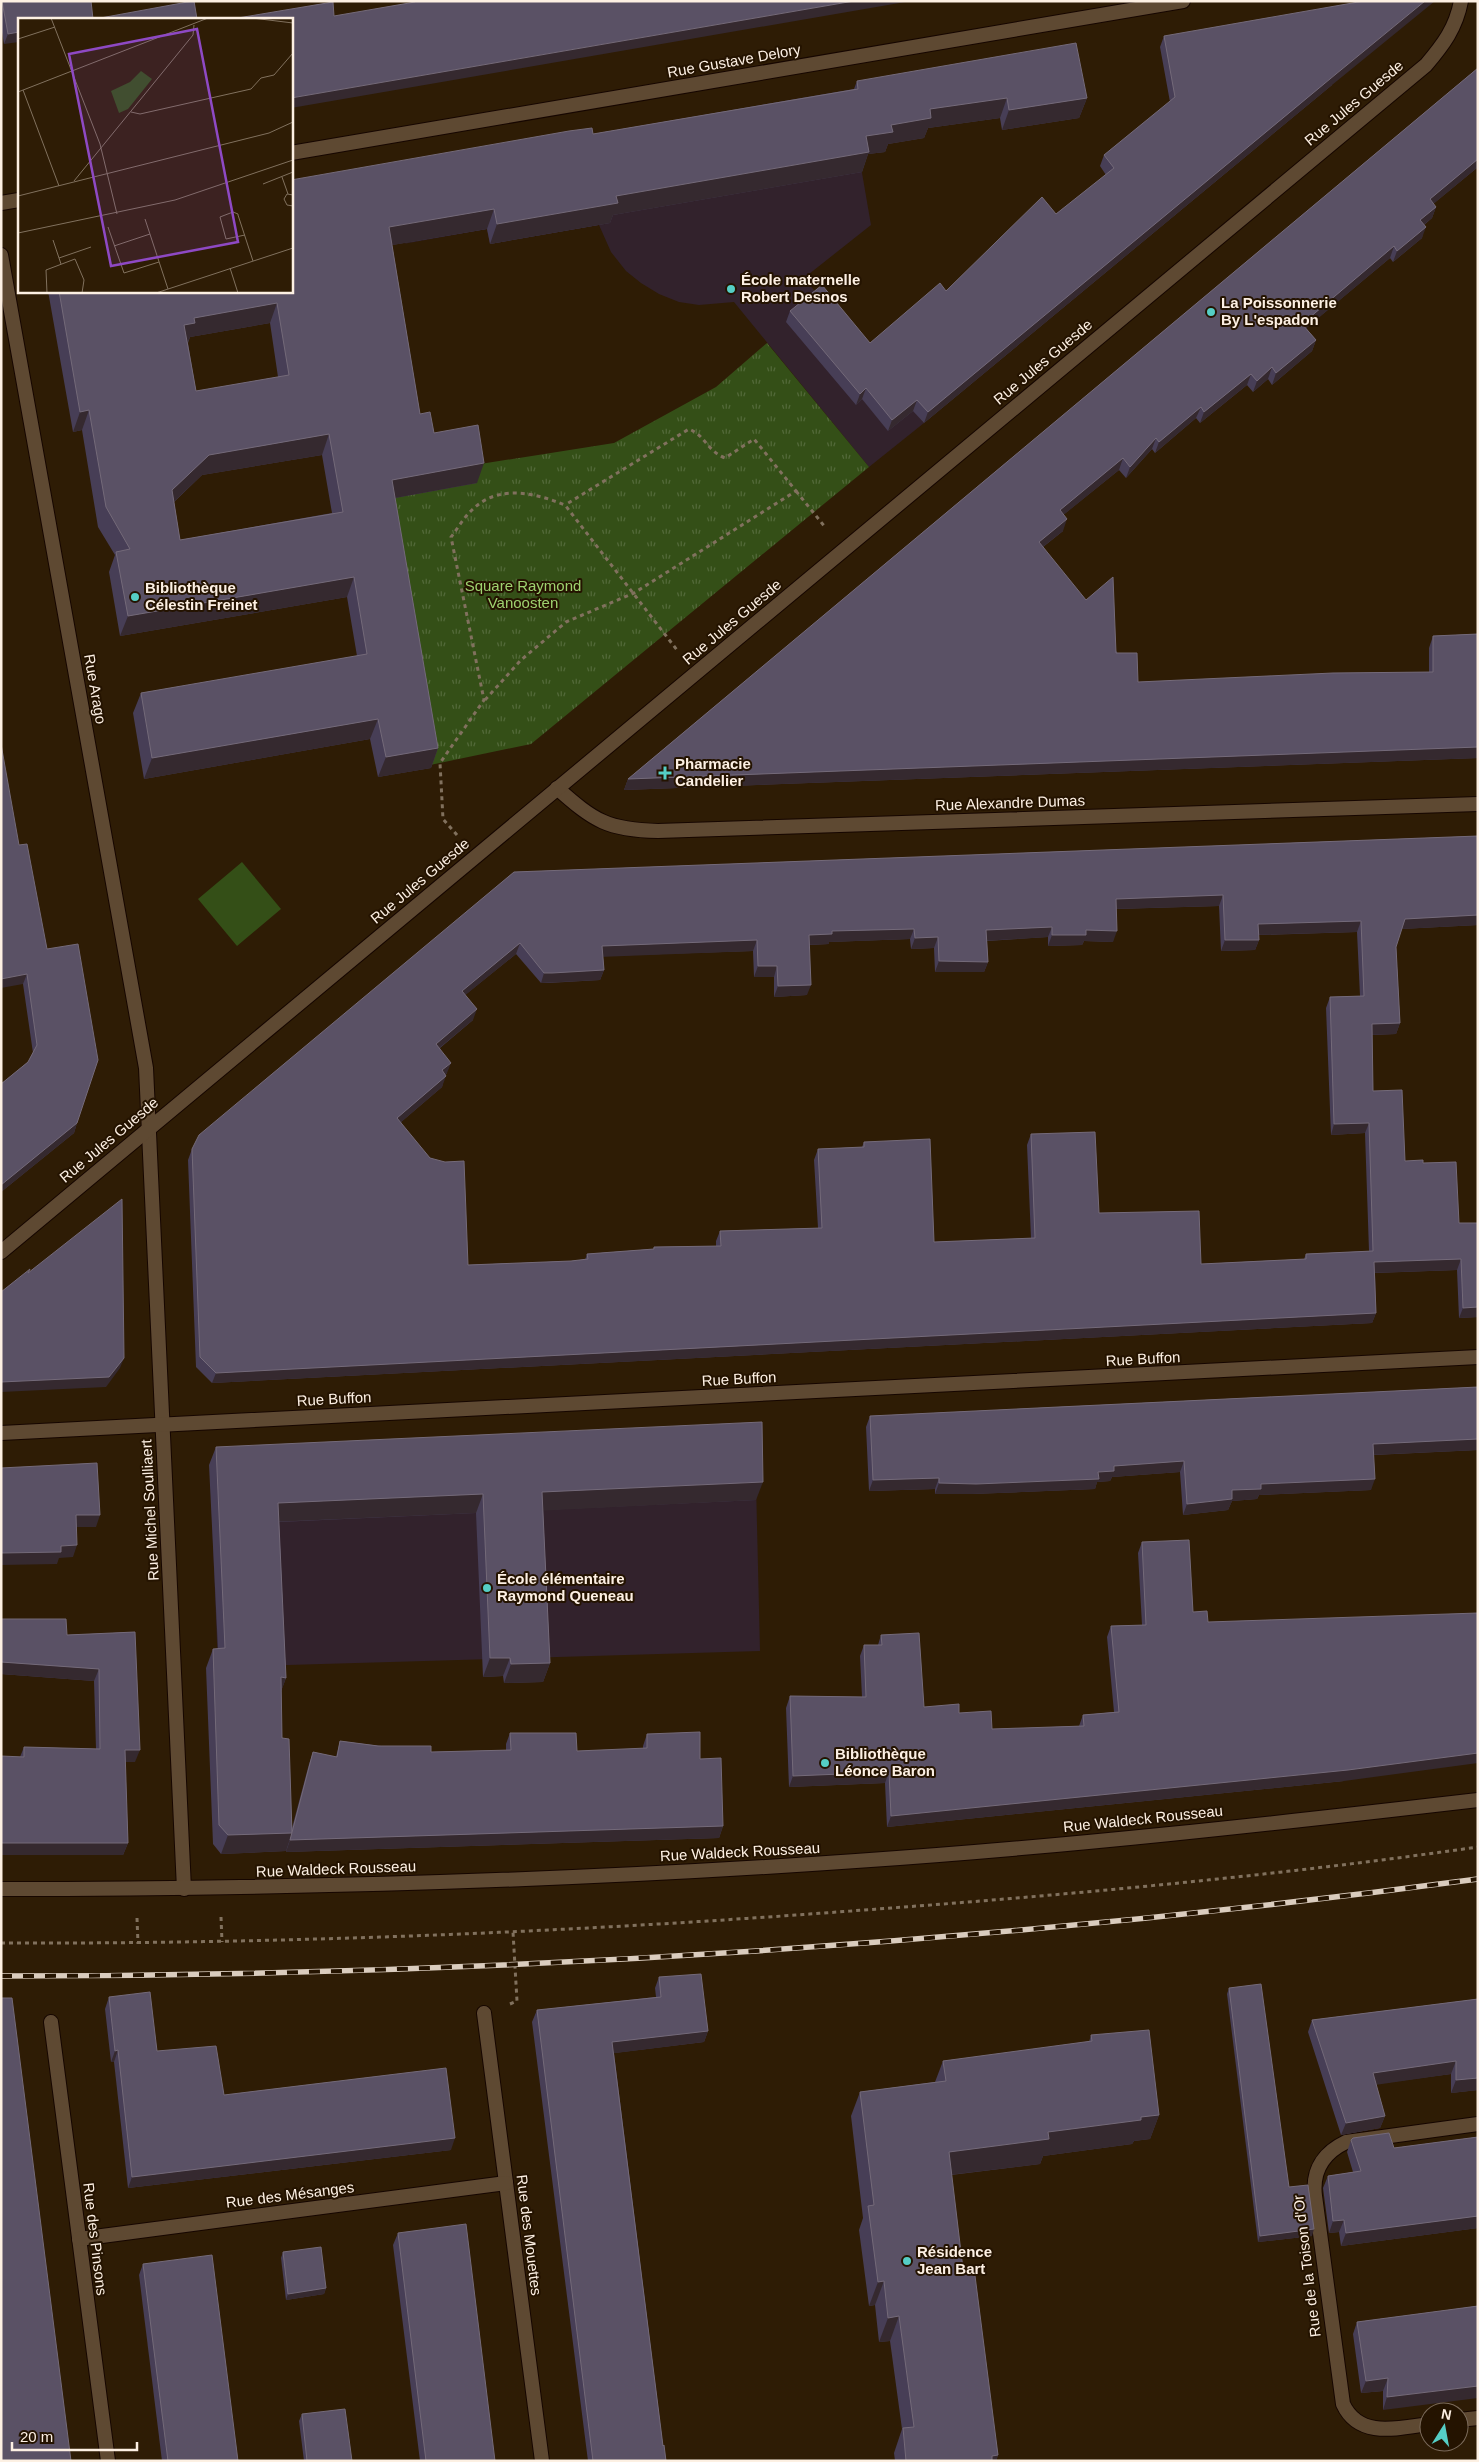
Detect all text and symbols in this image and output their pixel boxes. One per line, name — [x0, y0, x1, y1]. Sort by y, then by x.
inset map — [18, 18, 292, 292]
street label: Rue Gustave Delory — [666, 40, 802, 81]
street label: Rue Jules Guesde — [1301, 56, 1406, 149]
place label: École maternelle Robert Desnos — [741, 271, 860, 305]
marker: École maternelle Robert Desnos — [725, 283, 737, 295]
place label: La Poissonnerie By L'espadon — [1221, 294, 1337, 328]
marker: La Poissonnerie By L'espadon — [1205, 306, 1217, 318]
street label: Rue Jules Guesde — [990, 315, 1095, 408]
street label: Rue Jules Guesde — [679, 575, 784, 668]
park label: Square Raymond Vanoosten — [465, 577, 581, 611]
place label: Bibliothèque Célestin Freinet — [145, 579, 258, 613]
marker: Bibliothèque Célestin Freinet — [129, 591, 141, 603]
street label: Rue Arago — [81, 653, 110, 725]
place label: Pharmacie Candelier — [675, 755, 751, 789]
marker: Pharmacie Candelier — [659, 767, 671, 779]
street label: Rue Alexandre Dumas — [935, 791, 1085, 814]
street label: Rue Jules Guesde — [367, 834, 472, 927]
street label: Rue Jules Guesde — [56, 1093, 161, 1186]
street label: Rue Buffon — [1105, 1348, 1181, 1369]
street label: Rue Buffon — [701, 1368, 777, 1389]
street label: Rue Buffon — [296, 1388, 372, 1409]
street label: Rue Michel Soulliaert — [137, 1438, 162, 1581]
place label: École élémentaire Raymond Queneau — [497, 1570, 634, 1604]
marker: École élémentaire Raymond Queneau — [481, 1582, 493, 1594]
place label: Bibliothèque Léonce Baron — [835, 1745, 935, 1779]
marker: Bibliothèque Léonce Baron — [819, 1757, 831, 1769]
street label: Rue Waldeck Rousseau — [1062, 1802, 1224, 1835]
street label: Rue Waldeck Rousseau — [659, 1839, 820, 1864]
street label: Rue Waldeck Rousseau — [256, 1857, 416, 1880]
street label: Rue des Mouettes — [514, 2173, 545, 2296]
street label: Rue des Mésanges — [225, 2178, 355, 2211]
street label: Rue des Pinsons — [80, 2182, 111, 2296]
street label: Rue de la Toison d'Or — [1289, 2194, 1324, 2338]
place label: Résidence Jean Bart — [917, 2243, 992, 2277]
marker: Résidence Jean Bart — [901, 2255, 913, 2267]
north arrow — [1419, 2402, 1469, 2452]
text: N — [1440, 2405, 1453, 2423]
scale bar — [12, 2420, 138, 2452]
text: 20 m — [20, 2428, 53, 2445]

